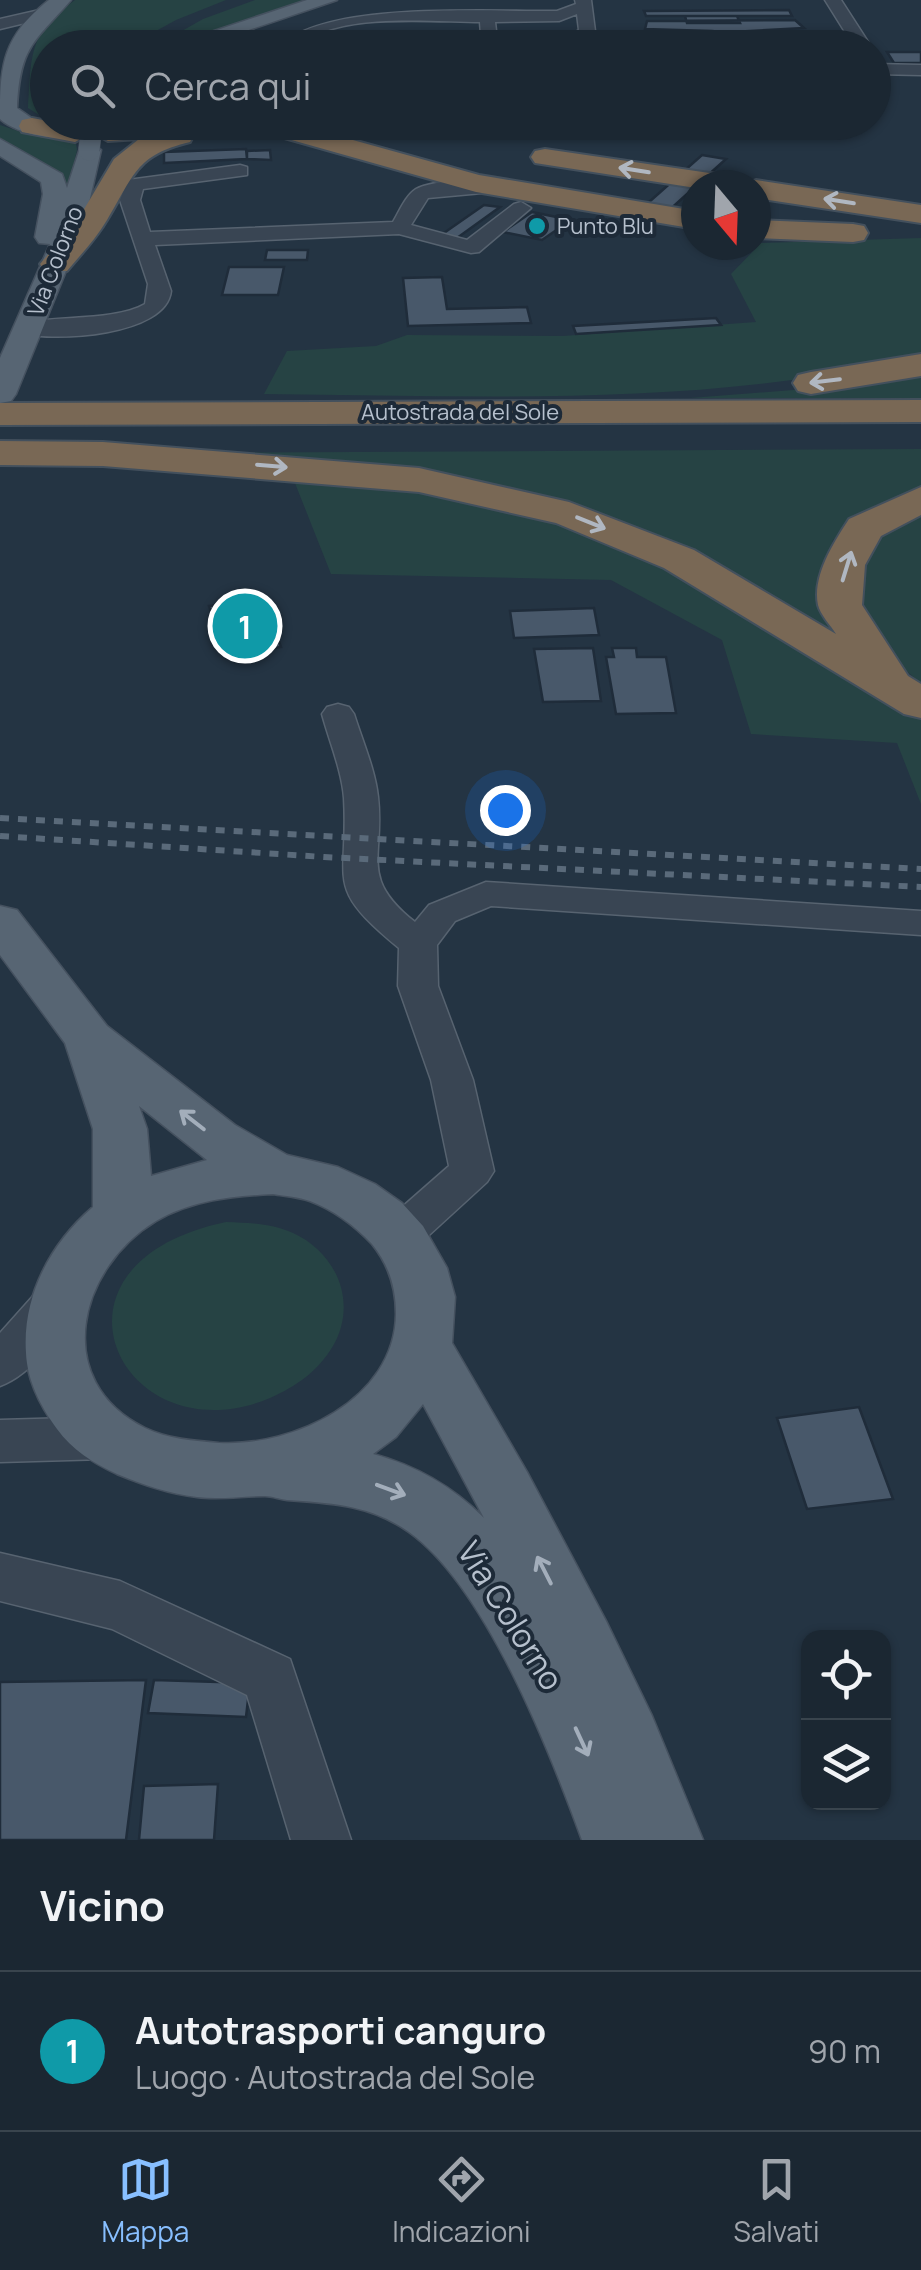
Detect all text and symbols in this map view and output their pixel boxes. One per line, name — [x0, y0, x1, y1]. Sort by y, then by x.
search box — [30, 30, 891, 140]
icon: search — [65, 58, 120, 113]
text: Cerca qui — [145, 59, 311, 111]
one-way arrow — [618, 161, 651, 179]
north arrow — [681, 170, 771, 260]
one-way arrow — [823, 192, 855, 210]
street label: Via Colorno — [20, 202, 90, 320]
place label: Punto Blu — [557, 211, 654, 241]
marker: Punto Blu — [526, 215, 548, 237]
one-way arrow — [809, 372, 842, 391]
street label: Autostrada del Sole — [361, 397, 559, 427]
one-way arrow — [256, 456, 288, 475]
one-way arrow — [575, 516, 606, 534]
one-way arrow — [839, 551, 858, 583]
pin: 1 — [212, 588, 278, 664]
your location — [480, 785, 531, 836]
one-way arrow — [179, 1109, 205, 1131]
one-way arrow — [374, 1482, 405, 1500]
street label: Via Colorno — [448, 1533, 574, 1698]
one-way arrow — [534, 1555, 553, 1585]
map controls — [801, 1630, 891, 1810]
button: locate — [801, 1630, 891, 1720]
button: layers — [801, 1720, 891, 1810]
one-way arrow — [574, 1726, 593, 1756]
text: Vicino — [40, 1876, 165, 1934]
text: Autotrasporti canguro — [135, 2003, 546, 2055]
text: 1 — [65, 2029, 80, 2073]
text: 90 m — [808, 2029, 881, 2073]
text: Luogo · Autostrada del Sole — [135, 2055, 535, 2099]
tab: Mappa — [101, 2152, 189, 2250]
tab: Indicazioni — [392, 2152, 530, 2250]
tab: Salvati — [733, 2152, 819, 2250]

